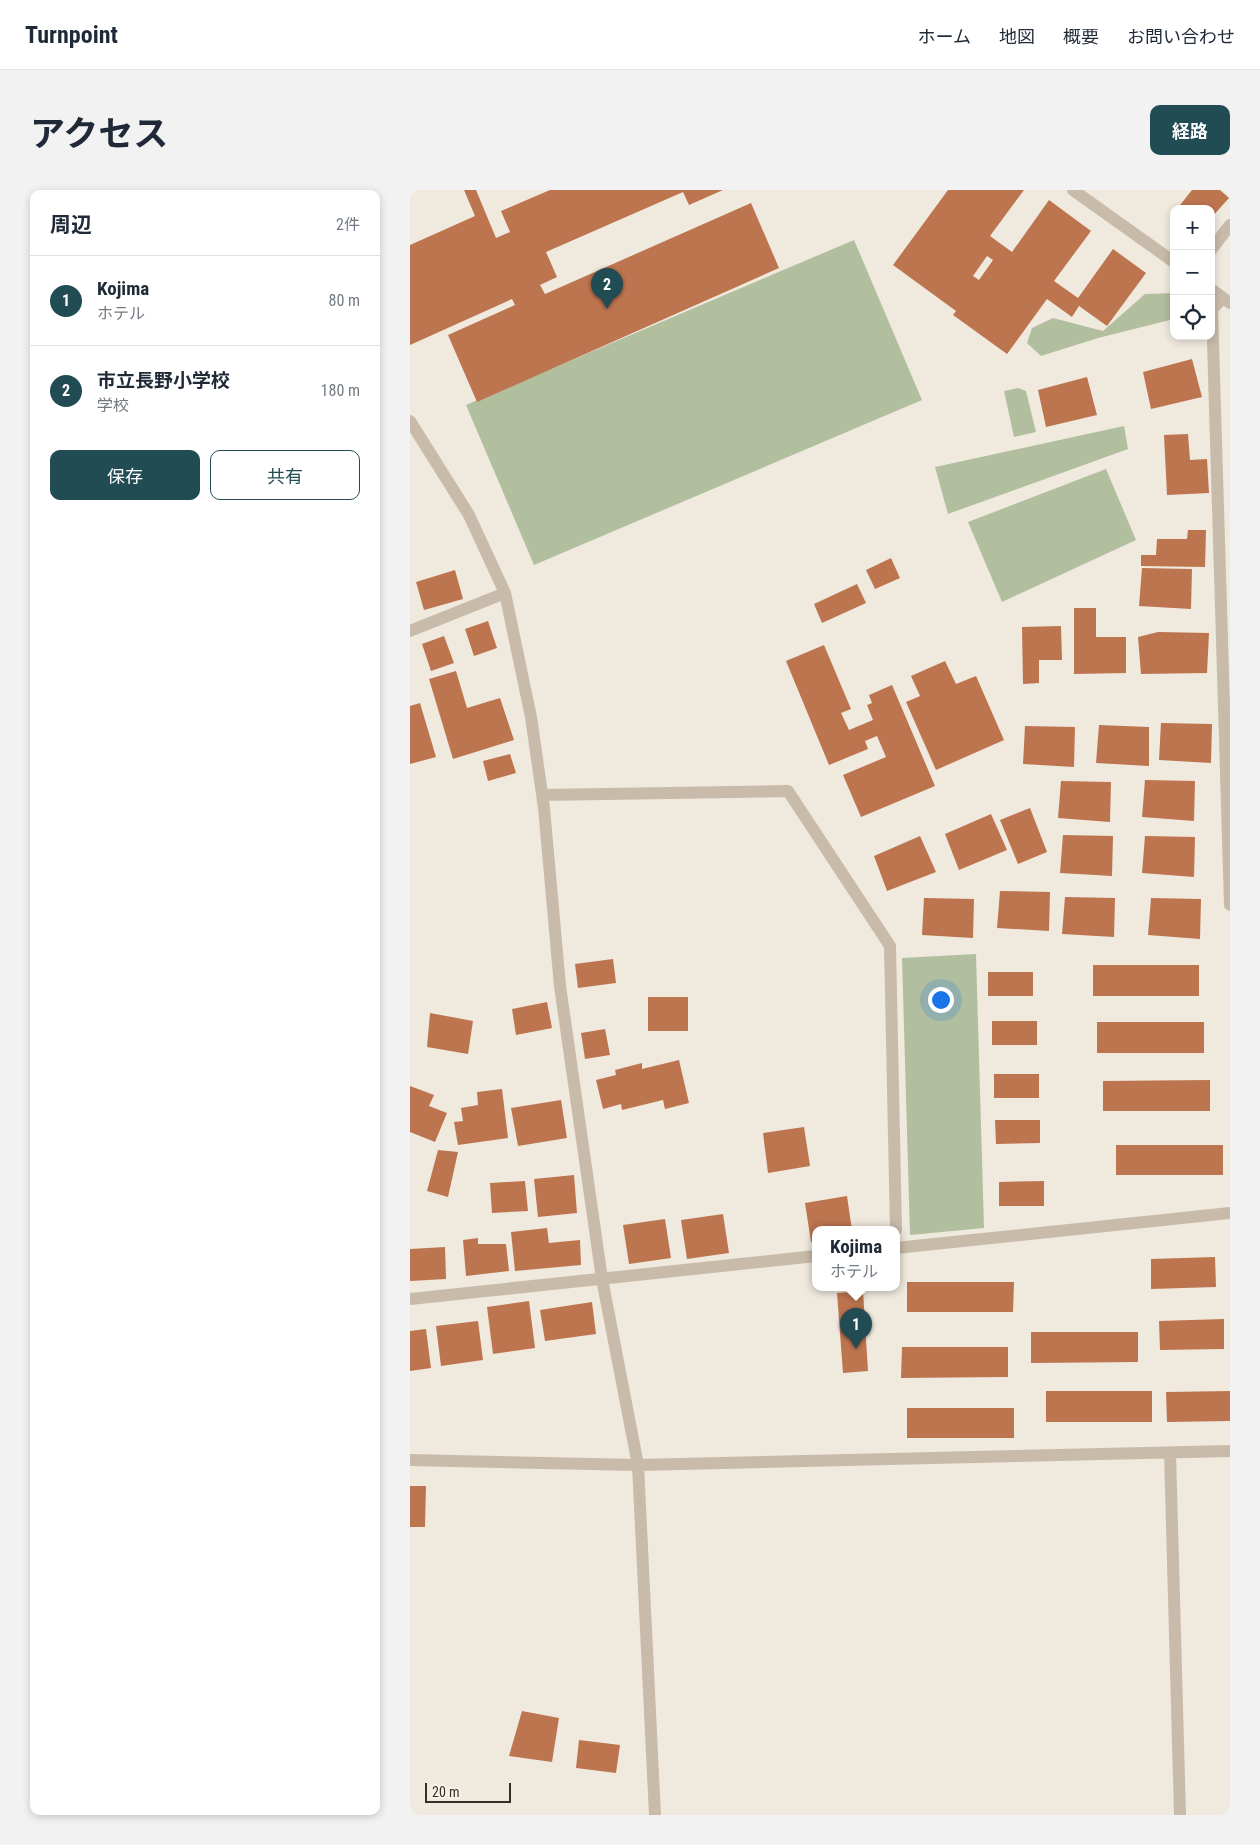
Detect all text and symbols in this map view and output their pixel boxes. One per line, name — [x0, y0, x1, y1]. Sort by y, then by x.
text: Turnpoint — [25, 21, 118, 49]
text: ホーム — [918, 26, 971, 47]
text: 地図 — [999, 26, 1035, 47]
text: 概要 — [1063, 26, 1099, 47]
text: お問い合わせ — [1127, 26, 1235, 47]
button: 経路 — [1150, 105, 1230, 155]
text: アクセス — [30, 114, 168, 155]
map controls — [1170, 205, 1215, 340]
button: + — [1170, 205, 1215, 250]
text: 周辺 — [50, 213, 92, 237]
text: 2件 — [336, 215, 360, 234]
button: − — [1170, 250, 1215, 295]
pin: 2 — [591, 268, 623, 309]
text: Kojima — [97, 277, 149, 300]
text: 1 — [62, 291, 70, 310]
text: 80 m — [328, 291, 360, 310]
button: locate — [1170, 295, 1215, 340]
text: ホテル — [97, 304, 145, 323]
text: 市立長野小学校 — [97, 369, 230, 392]
text: 2 — [62, 381, 70, 400]
text: 180 m — [321, 381, 360, 400]
text: 学校 — [97, 396, 129, 415]
button: 保存 — [50, 450, 200, 500]
button: 共有 — [210, 450, 360, 500]
your location — [928, 987, 954, 1013]
popup — [812, 1226, 900, 1291]
text: Kojima — [830, 1235, 882, 1258]
text: ホテル — [830, 1262, 878, 1281]
pin: 1 — [840, 1308, 872, 1349]
scale bar — [425, 1780, 511, 1803]
text: 20 m — [432, 1784, 460, 1800]

